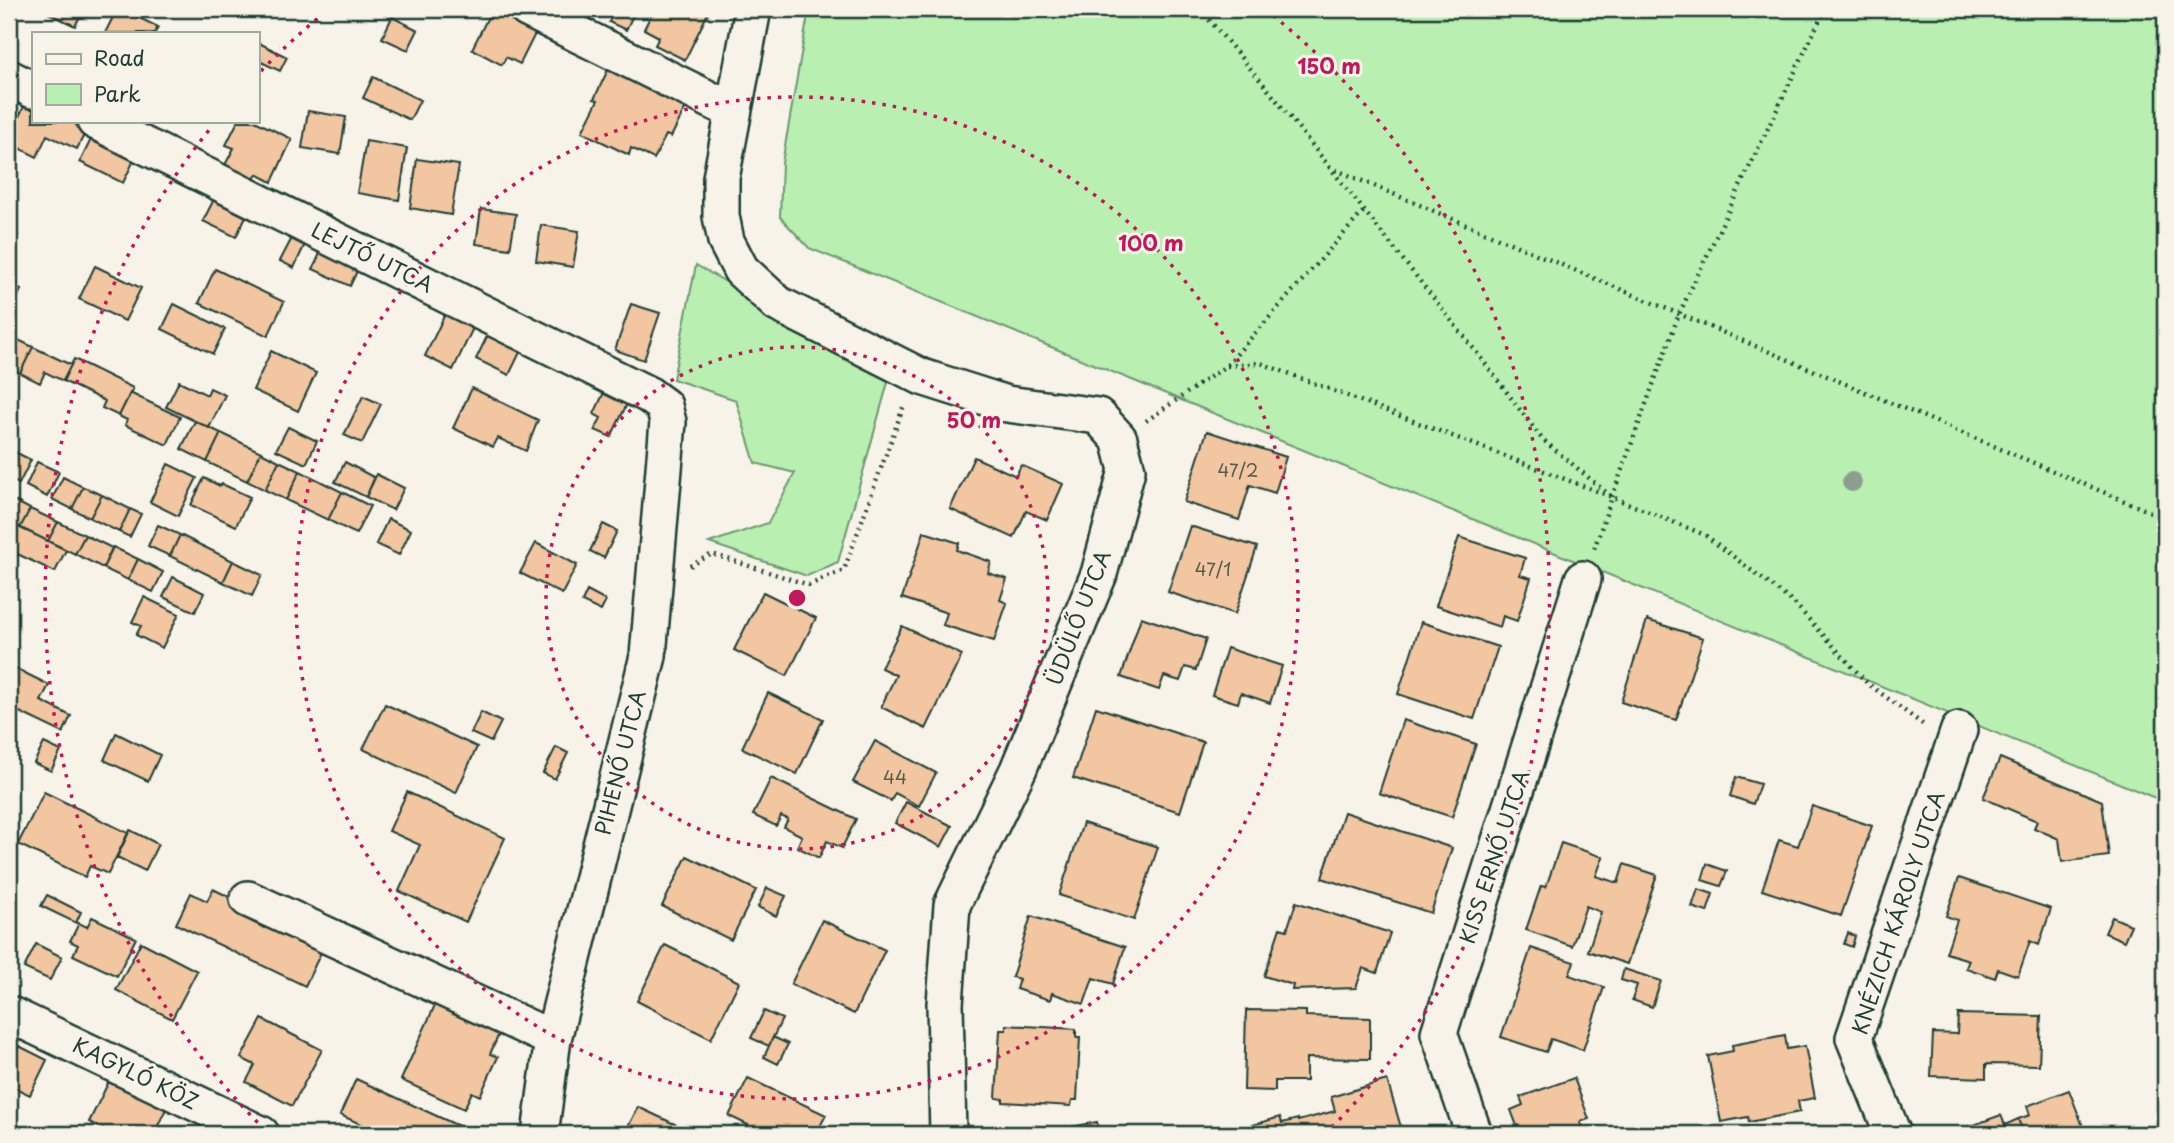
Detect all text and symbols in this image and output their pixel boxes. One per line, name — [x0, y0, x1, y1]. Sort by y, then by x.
legend — [32, 32, 259, 122]
text: Road — [94, 41, 145, 73]
text: 150 m — [1297, 49, 1361, 81]
text: Park — [94, 77, 141, 109]
street label: LEJTŐ UTCA — [306, 213, 439, 300]
text: 100 m — [1118, 226, 1184, 258]
text: 50 m — [947, 403, 1001, 435]
house number: 47/2 — [1217, 456, 1259, 483]
street label: ÜDÜLŐ UTCA — [1037, 545, 1118, 690]
house number: 47/1 — [1195, 555, 1231, 582]
centre of rings — [785, 586, 809, 610]
street label: PIHENŐ UTCA — [586, 686, 653, 839]
house number: 44 — [883, 763, 907, 790]
street label: KISS ERNŐ UTCA — [1450, 765, 1536, 947]
street label: KNÉZICH KÁROLY UTCA — [1843, 786, 1952, 1038]
street label: KAGYLÓ KÖZ — [68, 1028, 204, 1116]

